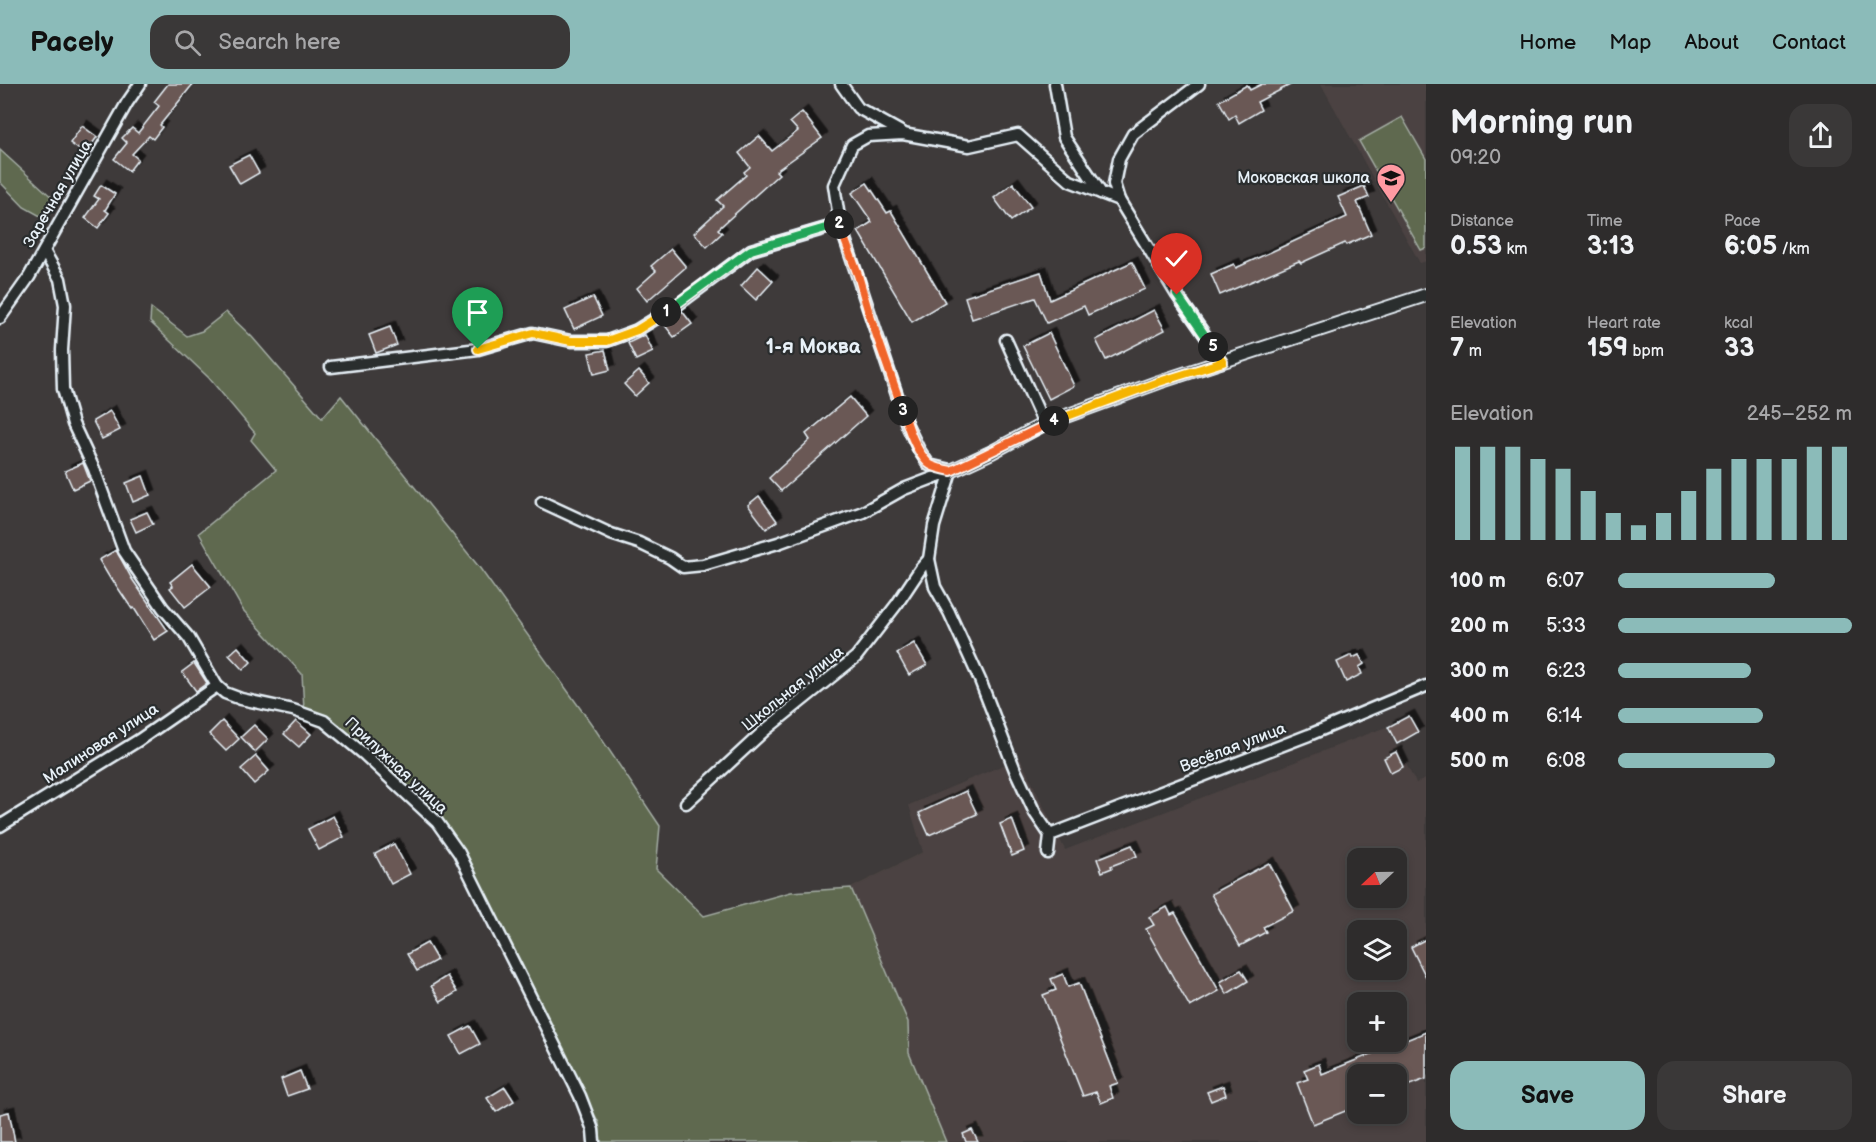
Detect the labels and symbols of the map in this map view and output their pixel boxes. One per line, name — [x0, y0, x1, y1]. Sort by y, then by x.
street label: Заречная улица — [20, 136, 97, 251]
school or university icon: Моковская школа — [1375, 162, 1407, 204]
place label: Моковская школа — [1237, 169, 1371, 188]
pin: 2 — [824, 209, 854, 239]
pin — [1151, 233, 1202, 295]
pin — [452, 287, 503, 349]
pin: 1 — [651, 297, 681, 327]
pin: 5 — [1198, 332, 1228, 362]
district label: 1-я Моква — [766, 335, 861, 359]
pin: 3 — [888, 396, 918, 426]
pin: 4 — [1039, 406, 1069, 436]
street label: Школьная улица — [738, 642, 848, 736]
street label: Малиновая улица — [40, 699, 163, 788]
street label: Прилужная улица — [341, 714, 452, 819]
street label: Весёлая улица — [1177, 719, 1289, 777]
north arrow — [1347, 848, 1407, 908]

